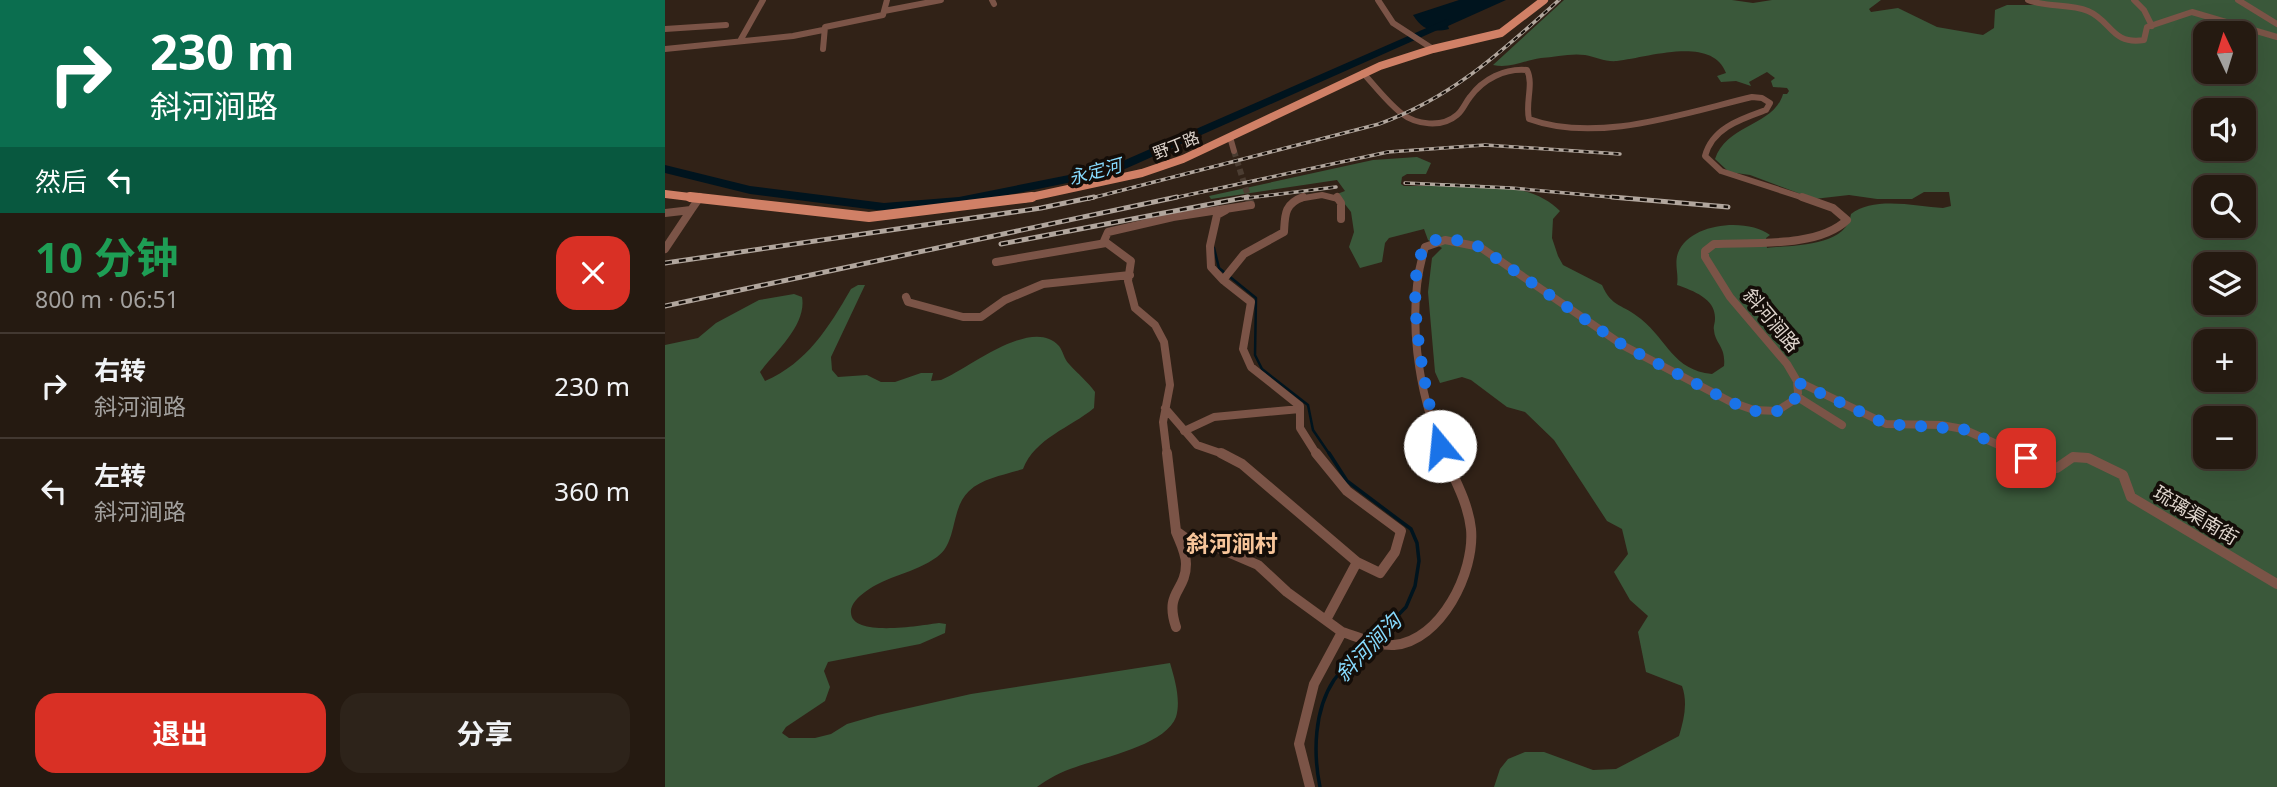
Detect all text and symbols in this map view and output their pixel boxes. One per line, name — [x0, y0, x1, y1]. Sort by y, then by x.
text: 230 m — [150, 18, 295, 84]
north arrow — [2193, 21, 2256, 84]
map controls — [2193, 21, 2256, 469]
icon: right — [35, 28, 126, 119]
text: 斜河涧路 — [150, 84, 278, 127]
button: sound — [2193, 98, 2256, 161]
street label: 野丁路 — [1150, 126, 1202, 164]
water label: 永定河 — [1066, 152, 1127, 190]
icon: left — [101, 161, 139, 199]
text: 然后 — [35, 163, 87, 199]
button: search — [2193, 175, 2256, 238]
text: 10 分钟 — [35, 228, 178, 285]
button: close — [556, 236, 630, 310]
button: layers — [2193, 252, 2256, 315]
text: 800 m · 06:51 — [35, 283, 179, 315]
street label: 斜河涧路 — [1738, 283, 1806, 357]
button: + — [2193, 329, 2256, 392]
text: 右转 — [94, 352, 146, 388]
icon: right — [35, 367, 73, 405]
text: 230 m — [554, 368, 630, 404]
text: 斜河涧路 — [94, 390, 186, 422]
button: − — [2193, 406, 2256, 469]
position arrow — [1403, 409, 1477, 483]
pin — [1996, 428, 2056, 488]
icon: arrive — [2007, 439, 2045, 477]
text: 左转 — [94, 457, 146, 493]
icon: left — [35, 472, 73, 510]
text: 360 m — [554, 473, 630, 509]
street label: 琉璃渠南街 — [2149, 479, 2243, 551]
text: 斜河涧路 — [94, 495, 186, 527]
district label: 斜河涧村 — [1186, 527, 1278, 559]
water label: 斜河涧沟 — [1329, 606, 1409, 687]
button: 退出 — [35, 693, 326, 773]
button: 分享 — [340, 693, 630, 773]

